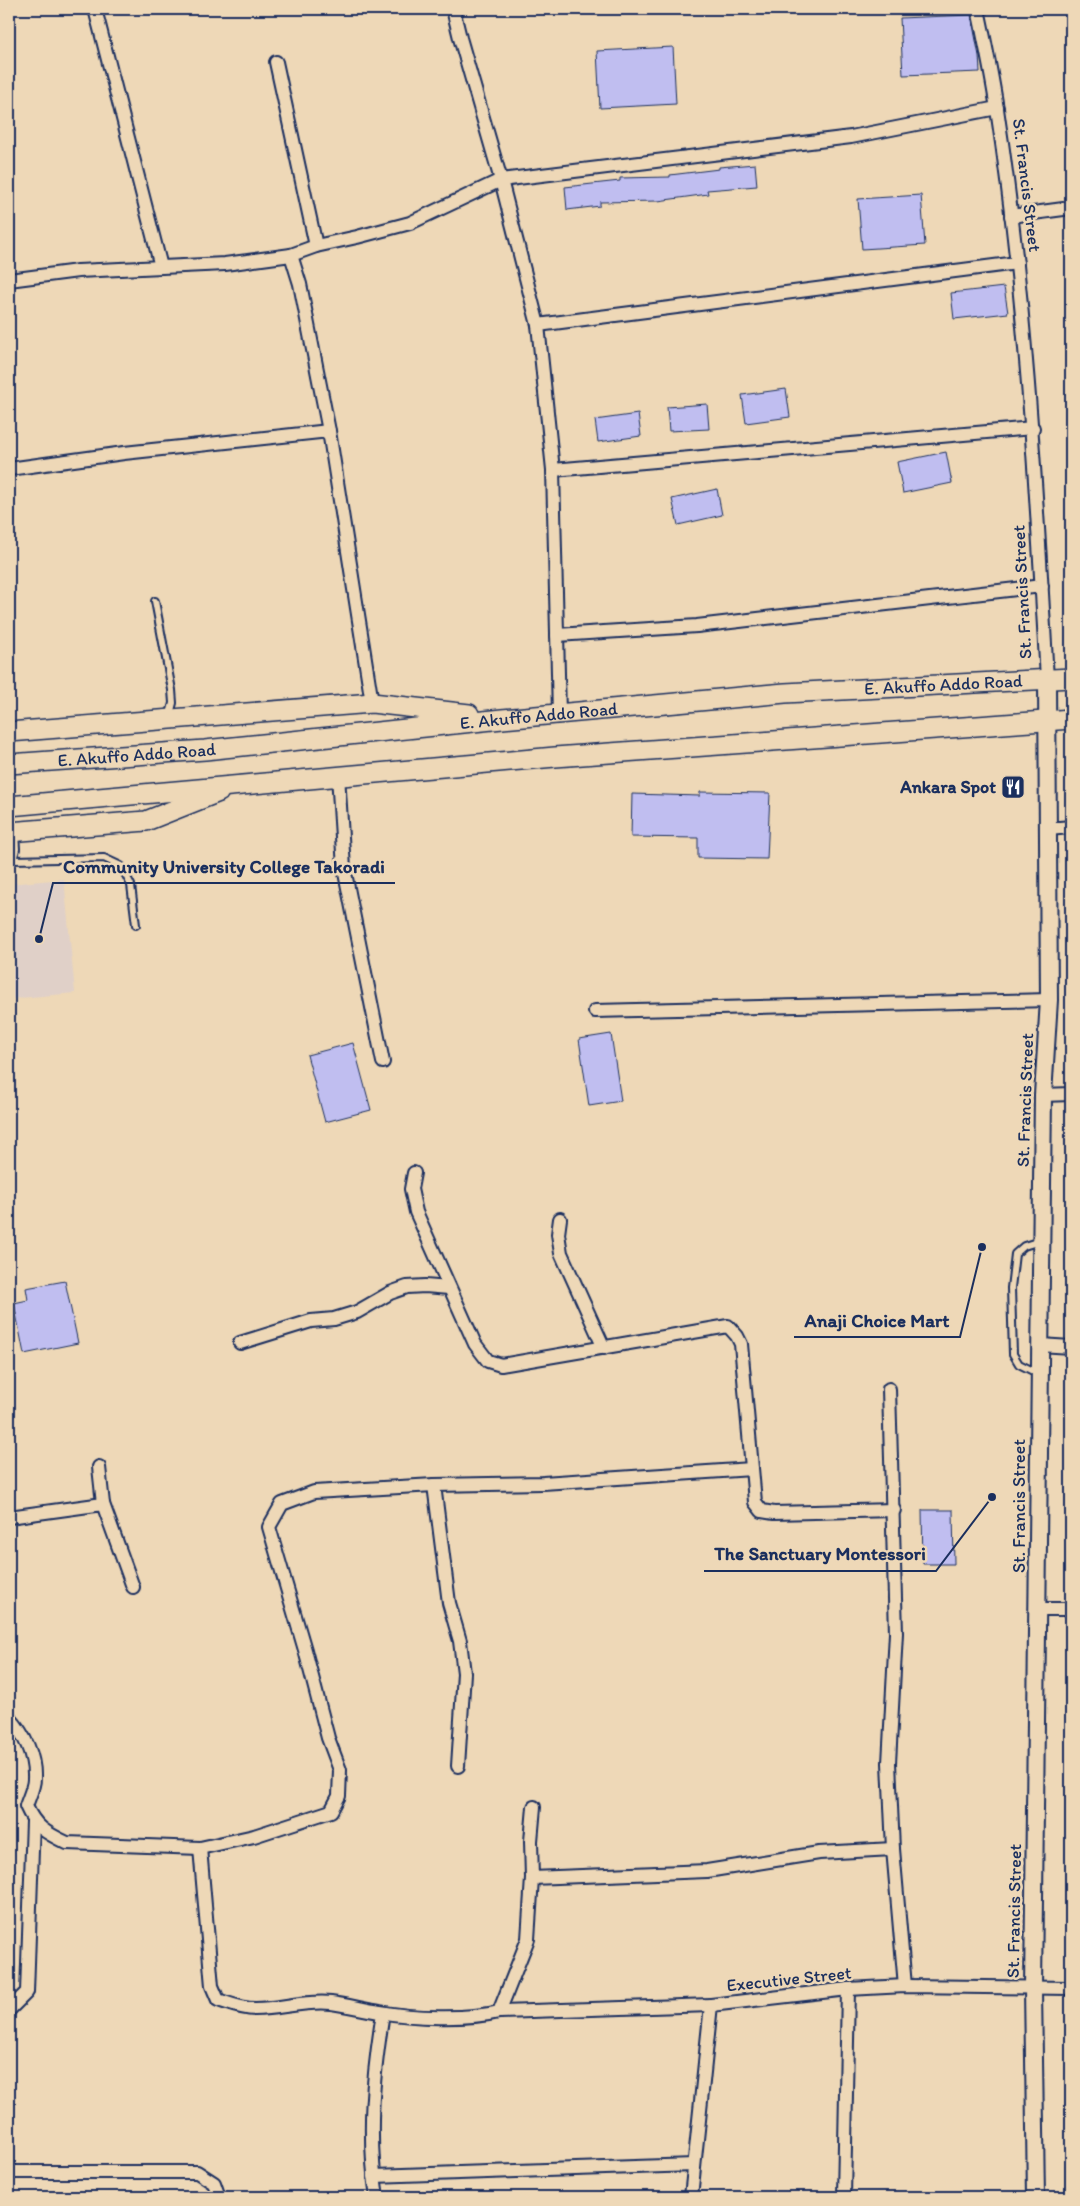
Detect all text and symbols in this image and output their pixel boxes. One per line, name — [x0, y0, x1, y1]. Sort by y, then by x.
street label: St. Francis Street — [1008, 117, 1046, 253]
street label: St. Francis Street — [1007, 524, 1036, 660]
street label: E. Akuffo Addo Road — [864, 670, 1023, 700]
street label: E. Akuffo Addo Road — [459, 697, 619, 734]
street label: E. Akuffo Addo Road — [57, 738, 217, 772]
restaurant icon: Ankara Spot — [1000, 774, 1026, 800]
place label: Ankara Spot — [899, 776, 996, 798]
callout: Community University College Takoradi — [53, 849, 395, 883]
text: Community University College Takoradi — [63, 855, 385, 878]
street label: St. Francis Street — [1012, 1032, 1038, 1167]
callout: Anaji Choice Mart — [794, 1303, 960, 1337]
text: Anaji Choice Mart — [804, 1309, 949, 1332]
street label: St. Francis Street — [1008, 1439, 1030, 1573]
callout: The Sanctuary Montessori — [704, 1537, 936, 1571]
text: The Sanctuary Montessori — [713, 1542, 926, 1565]
street label: St. Francis Street — [1002, 1843, 1026, 1978]
street label: Executive Street — [725, 1961, 853, 1996]

